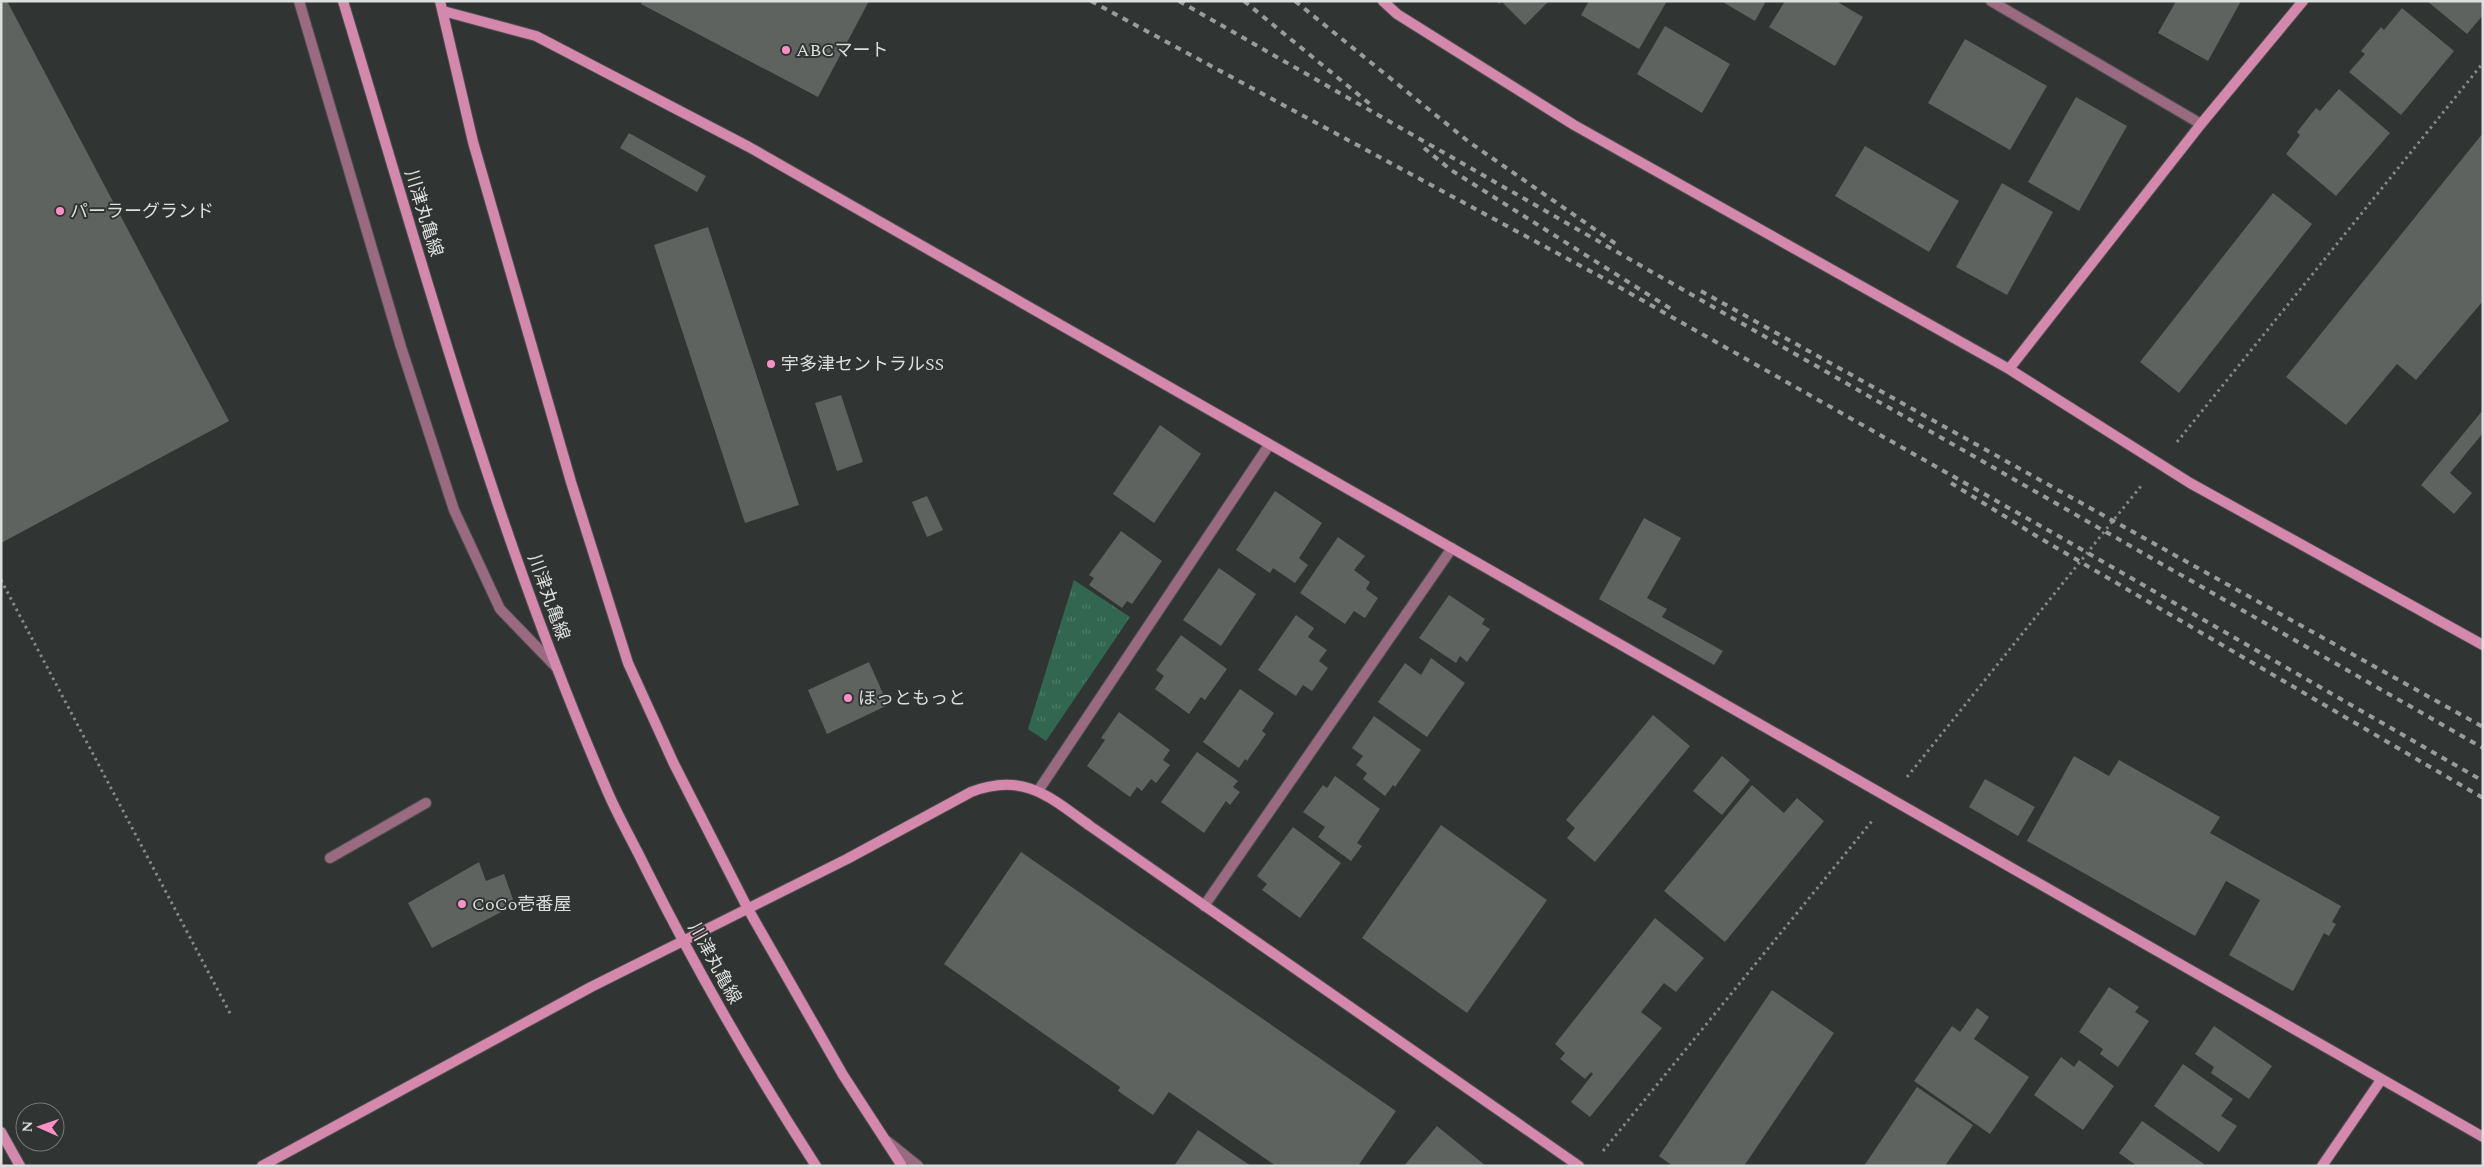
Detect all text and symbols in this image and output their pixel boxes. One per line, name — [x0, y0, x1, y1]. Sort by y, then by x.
place label: ABCマート — [796, 37, 888, 64]
marker: ABCマート — [780, 44, 792, 56]
street label: 川津丸亀線 — [397, 166, 450, 260]
place label: パーラーグランド — [70, 198, 214, 225]
marker: パーラーグランド — [54, 205, 66, 217]
place label: 宇多津セントラルSS — [781, 351, 944, 378]
marker: 宇多津セントラルSS — [765, 358, 777, 370]
street label: 川津丸亀線 — [520, 550, 577, 644]
place label: ほっともっと — [858, 685, 966, 712]
marker: ほっともっと — [842, 692, 854, 704]
place label: CoCo壱番屋 — [472, 891, 572, 918]
marker: CoCo壱番屋 — [456, 898, 468, 910]
street label: 川津丸亀線 — [681, 917, 748, 1009]
north arrow — [15, 1102, 65, 1152]
text: N — [17, 1120, 38, 1133]

